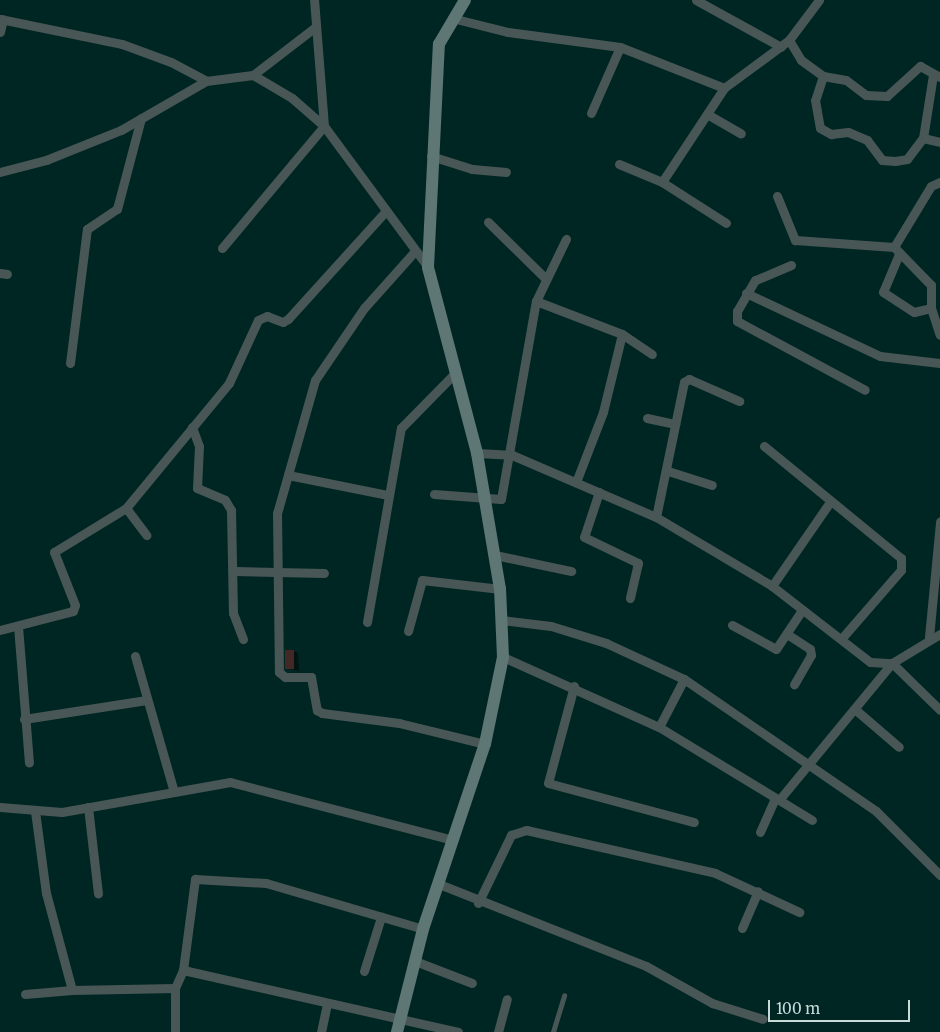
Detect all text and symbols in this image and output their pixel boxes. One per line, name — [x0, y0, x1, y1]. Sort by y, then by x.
scale bar — [770, 990, 912, 1022]
text: 100 m — [776, 999, 820, 1018]

